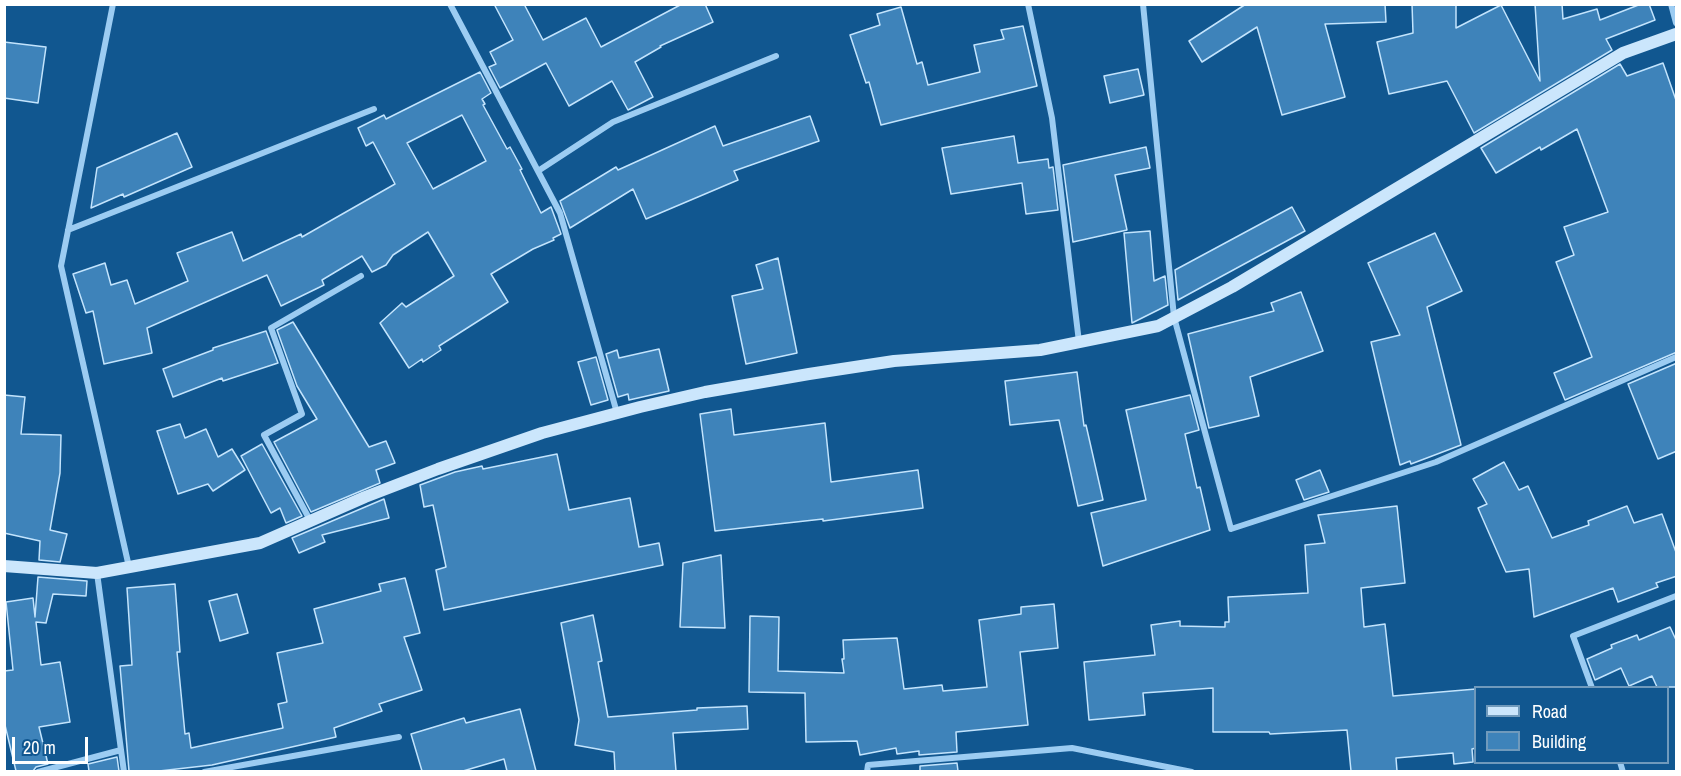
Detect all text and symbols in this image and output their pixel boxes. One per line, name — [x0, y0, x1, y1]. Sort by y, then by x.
legend — [1474, 686, 1669, 764]
text: Road — [1532, 699, 1567, 724]
scale bar — [15, 725, 92, 763]
text: Building — [1532, 729, 1586, 754]
text: 20 m — [23, 735, 56, 760]

